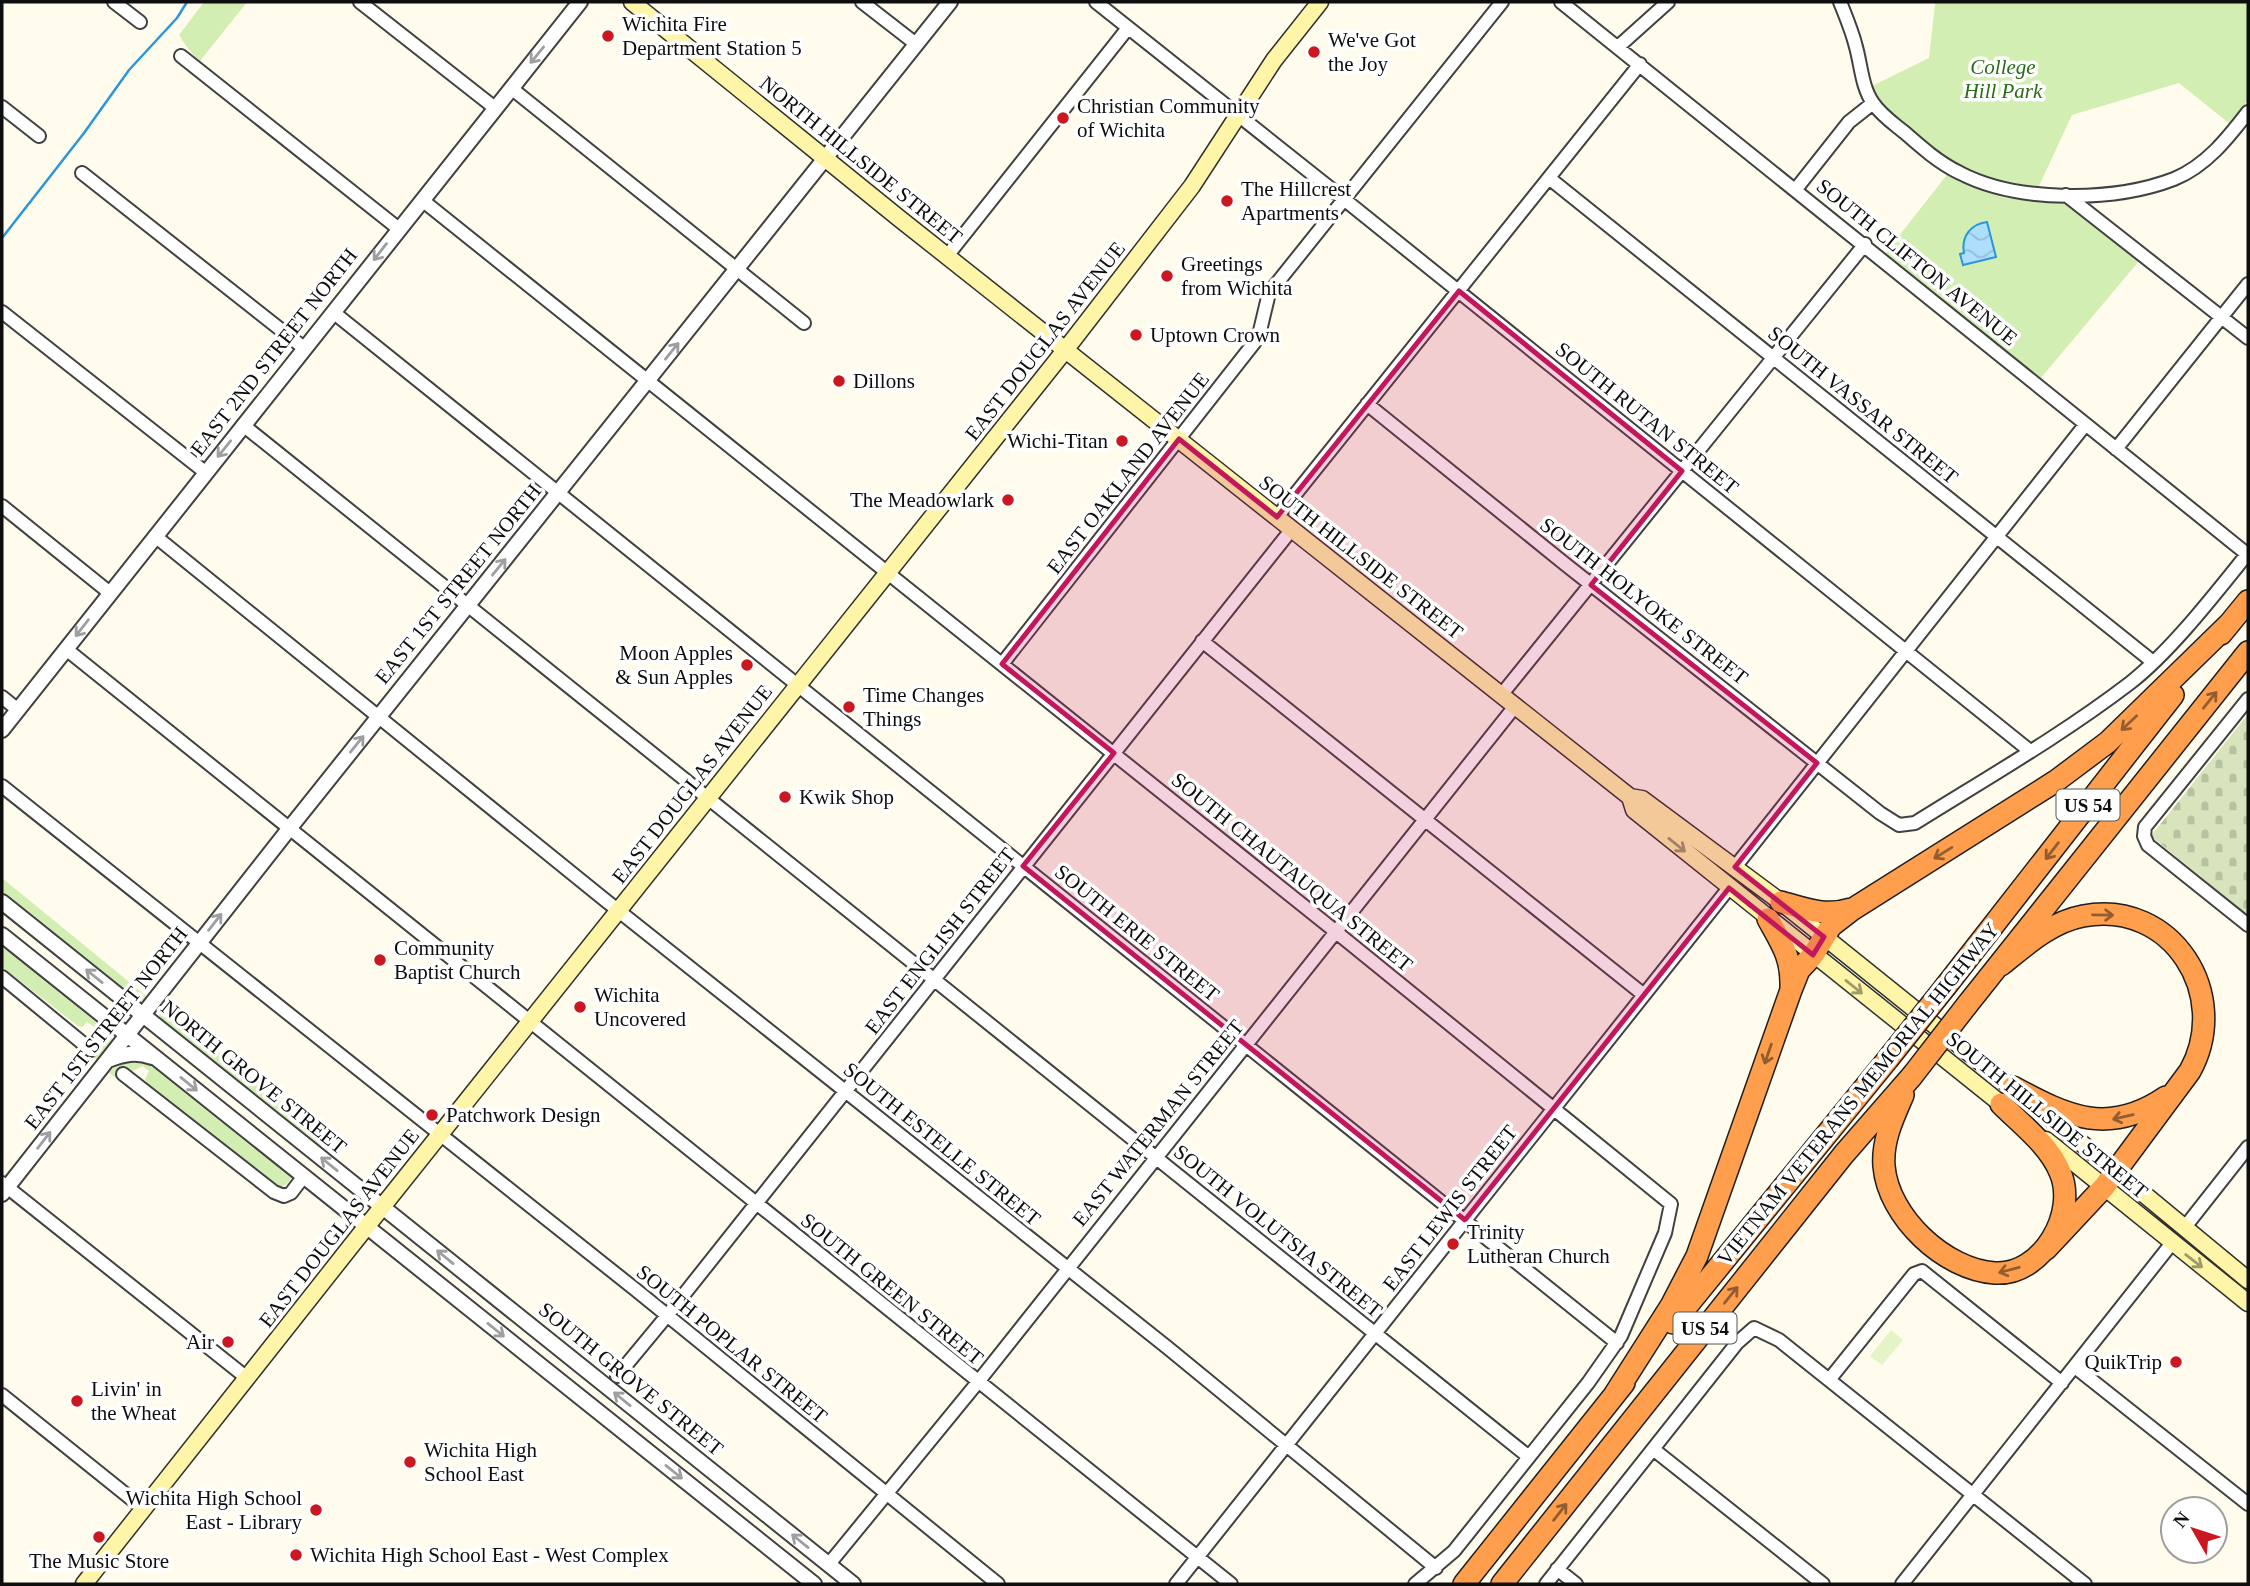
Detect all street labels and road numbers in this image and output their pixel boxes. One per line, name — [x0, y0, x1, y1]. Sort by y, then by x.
street label: NORTH HILLSIDE STREET — [755, 71, 967, 249]
street label: SOUTH CLIFTON AVENUE — [1812, 174, 2022, 350]
street label: EAST DOUGLAS AVENUE — [960, 237, 1130, 445]
street label: EAST 2ND STREET NORTH — [186, 244, 362, 460]
street label: SOUTH VASSAR STREET — [1763, 321, 1963, 489]
street label: SOUTH RUTAN STREET — [1551, 337, 1743, 499]
street label: EAST OAKLAND AVENUE — [1042, 368, 1214, 578]
street label: SOUTH HILLSIDE STREET — [1254, 470, 1468, 644]
street label: EAST 1ST STREET NORTH — [370, 479, 546, 689]
street label: SOUTH HOLYOKE STREET — [1535, 512, 1753, 690]
street label: EAST DOUGLAS AVENUE — [607, 680, 777, 888]
street label: SOUTH CHAUTAUQUA STREET — [1167, 767, 1417, 977]
road number: US 54 — [2056, 790, 2120, 820]
street label: EAST ENGLISH STREET — [860, 843, 1020, 1039]
street label: SOUTH ERIE STREET — [1050, 859, 1224, 1007]
street label: VIETNAM VETERANS MEMORIAL HIGHWAY — [1712, 918, 2004, 1270]
street label: EAST 1ST STREET NORTH — [20, 922, 192, 1134]
street label: NORTH GROVE STREET — [157, 995, 351, 1159]
street label: EAST WATERMAN STREET — [1067, 1015, 1249, 1231]
street label: SOUTH HILLSIDE STREET — [1942, 1026, 2153, 1204]
street label: SOUTH ESTELLE STREET — [839, 1057, 1045, 1231]
street label: EAST LEWIS STREET — [1378, 1120, 1522, 1296]
street label: EAST DOUGLAS AVENUE — [254, 1124, 424, 1332]
street label: SOUTH VOLUTSIA STREET — [1169, 1140, 1387, 1323]
street label: SOUTH GREEN STREET — [796, 1208, 988, 1370]
street label: SOUTH POPLAR STREET — [632, 1260, 832, 1428]
street label: SOUTH GROVE STREET — [534, 1297, 728, 1461]
road number: US 54 — [1674, 1312, 1736, 1344]

